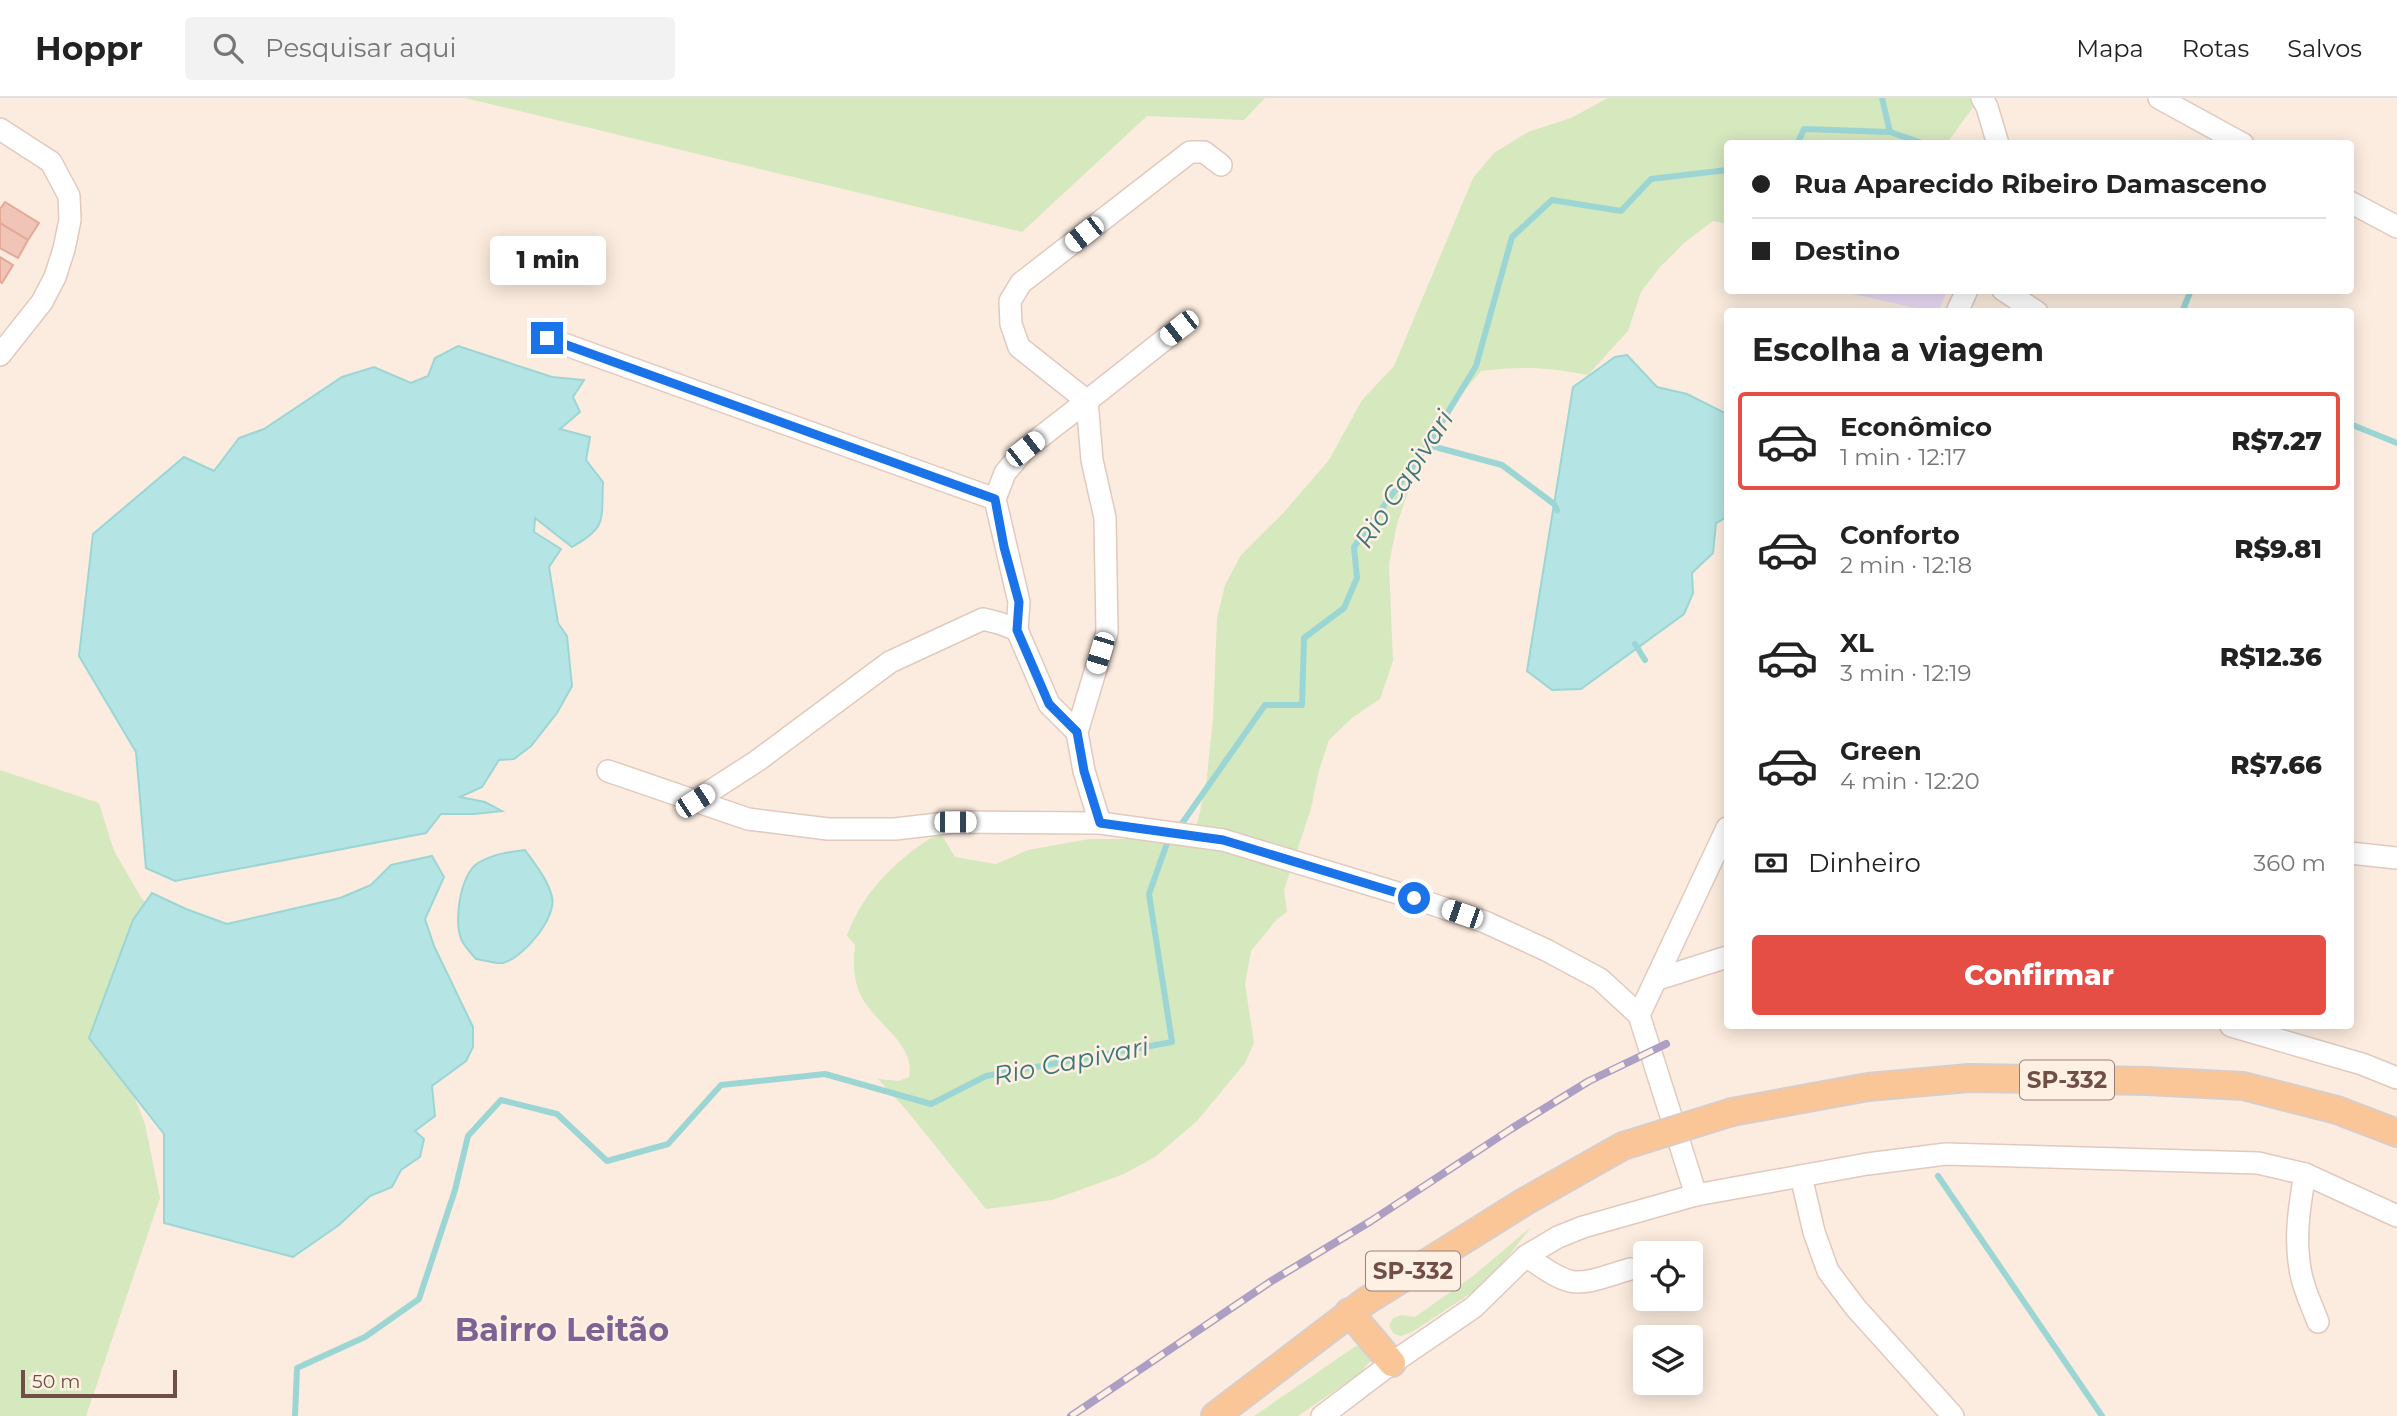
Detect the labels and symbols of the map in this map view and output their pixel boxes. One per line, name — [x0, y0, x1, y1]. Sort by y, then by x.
car — [1061, 213, 1108, 255]
callout: 1 min — [489, 236, 605, 286]
car — [1156, 307, 1203, 349]
route end — [531, 322, 563, 354]
water label: Rio Capivari — [1348, 403, 1461, 554]
car — [1002, 428, 1049, 470]
car — [1084, 630, 1117, 676]
car — [672, 781, 719, 821]
car — [935, 812, 977, 833]
route start — [1398, 882, 1430, 914]
car — [1439, 897, 1486, 931]
water label: Rio Capivari — [990, 1030, 1152, 1092]
road number: SP-332 — [2020, 1060, 2114, 1099]
road number: SP-332 — [1366, 1252, 1460, 1290]
district label: Bairro Leitão — [455, 1310, 669, 1349]
scale bar — [21, 1367, 177, 1399]

